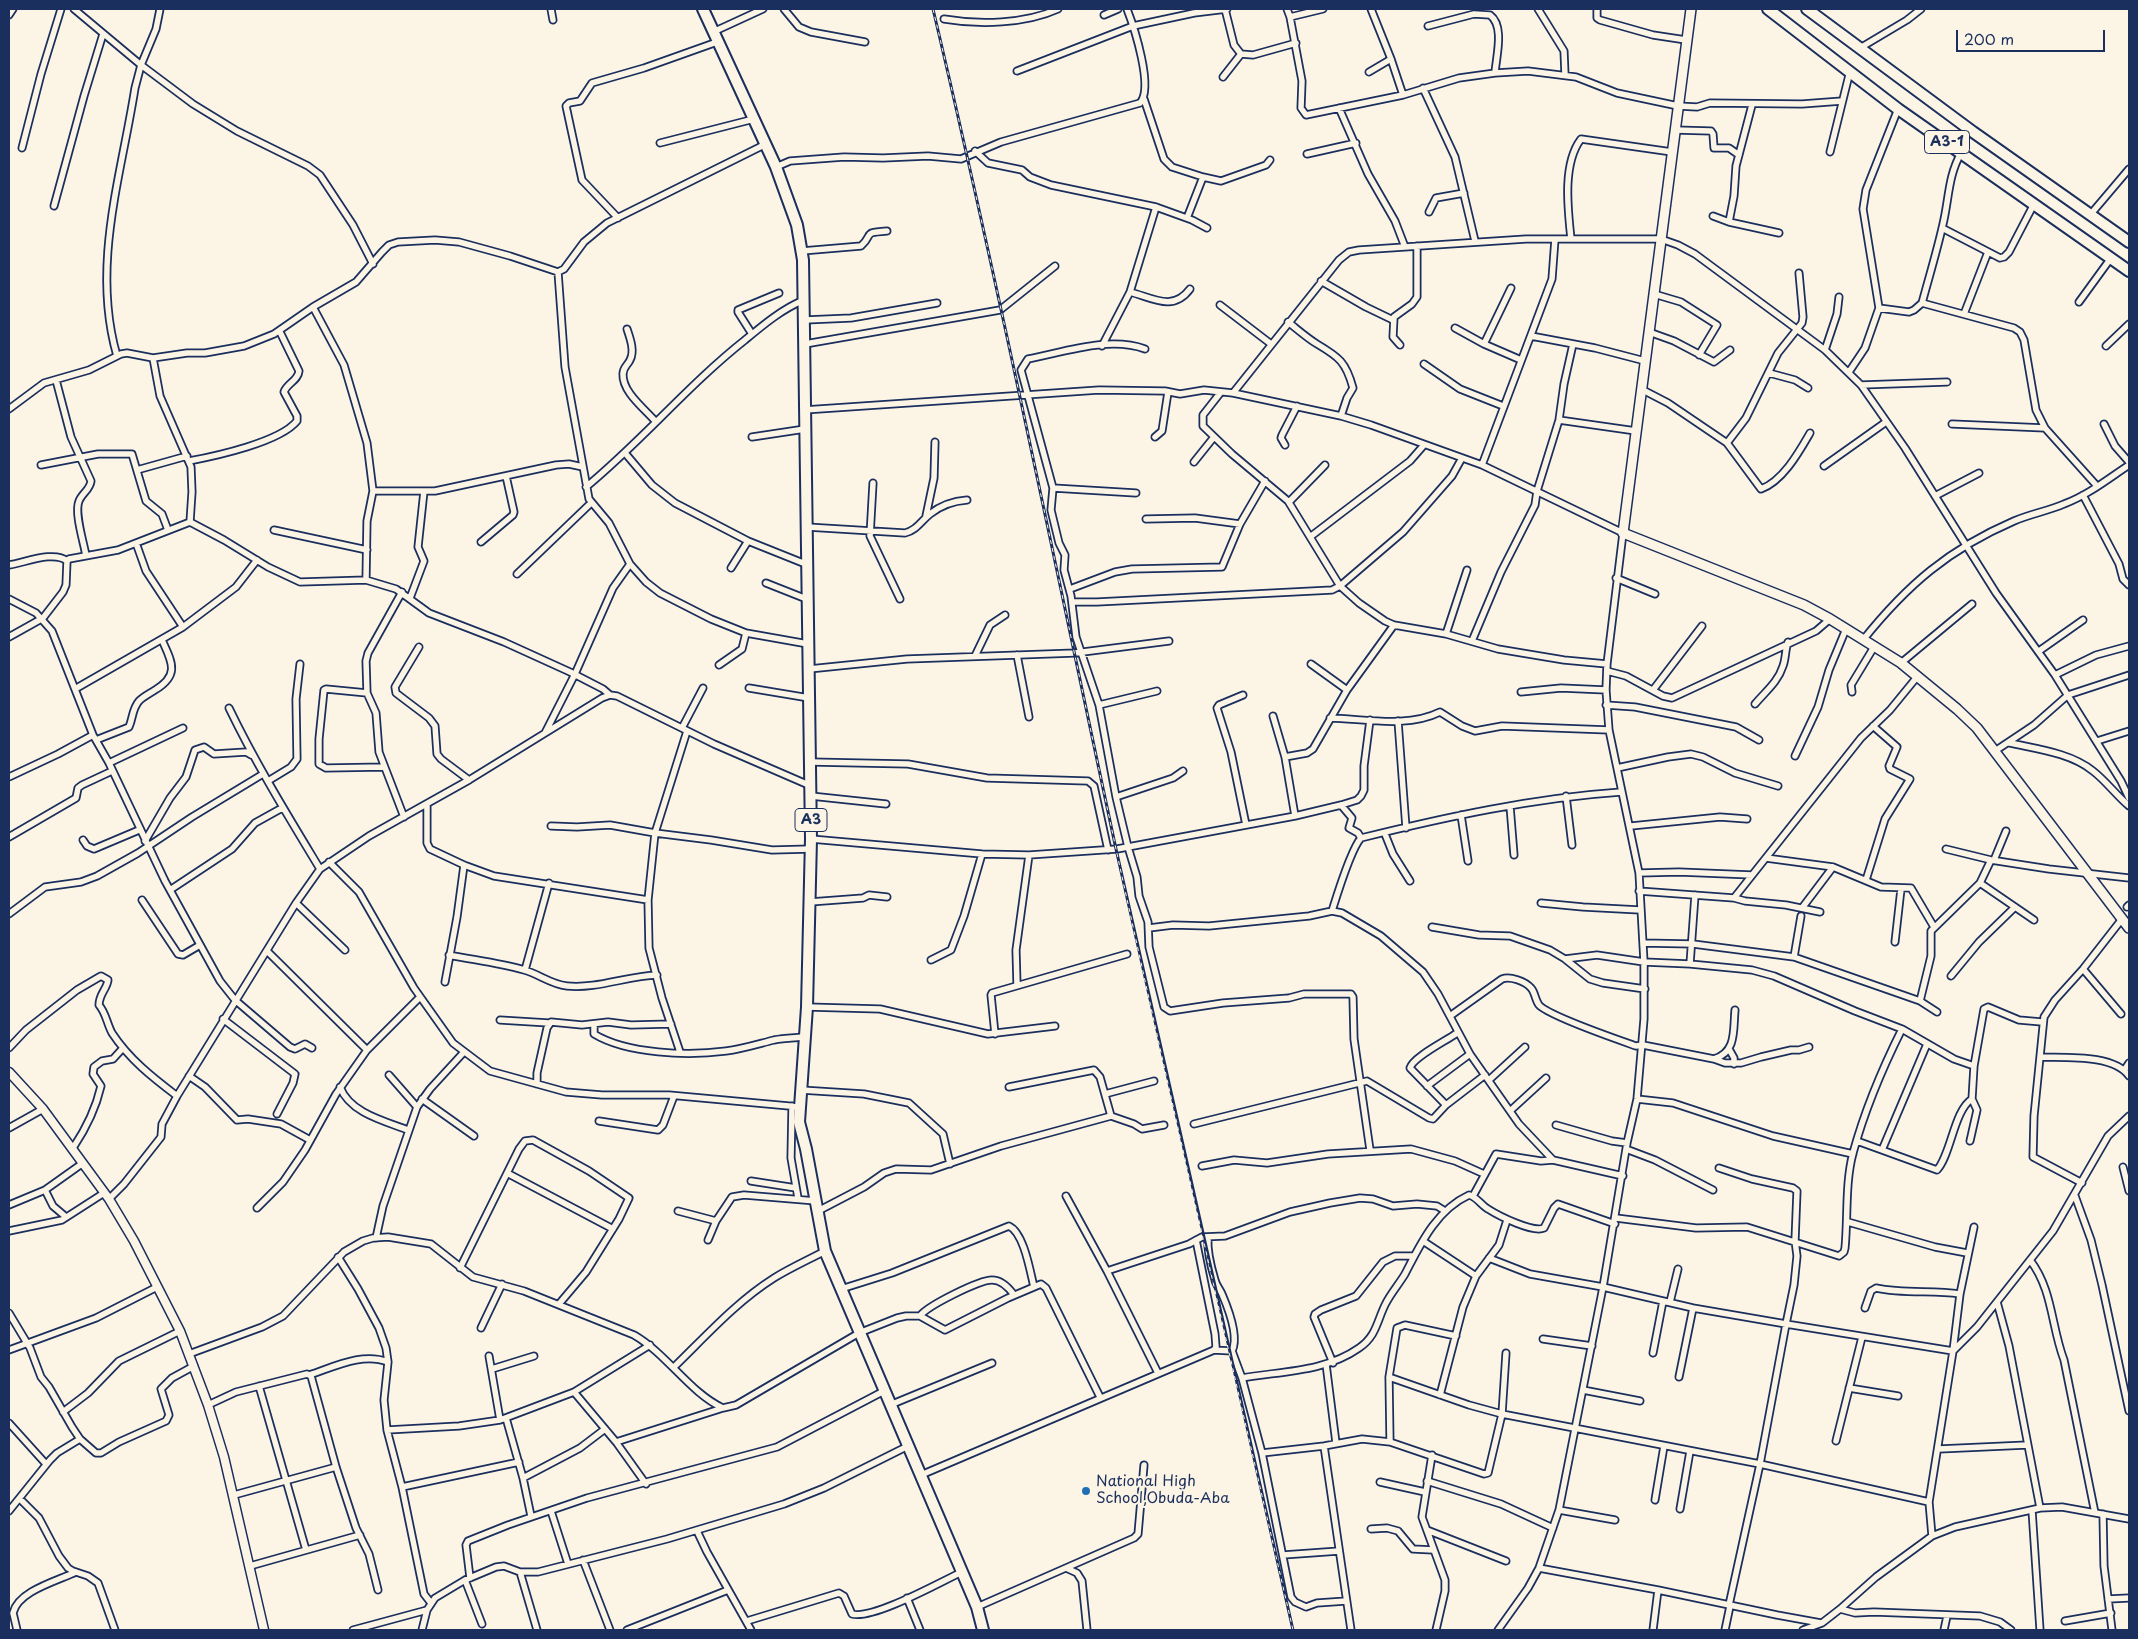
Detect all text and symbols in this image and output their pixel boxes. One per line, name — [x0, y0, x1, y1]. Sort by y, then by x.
scale bar — [1958, 20, 2107, 52]
text: 200 m — [1964, 27, 2014, 50]
road number: A3-1 — [1924, 130, 1970, 154]
road number: A3 — [795, 808, 827, 832]
place label: National High School,Obuda-Aba — [1096, 1473, 1229, 1508]
marker: National High School,Obuda-Aba — [1080, 1485, 1092, 1497]

